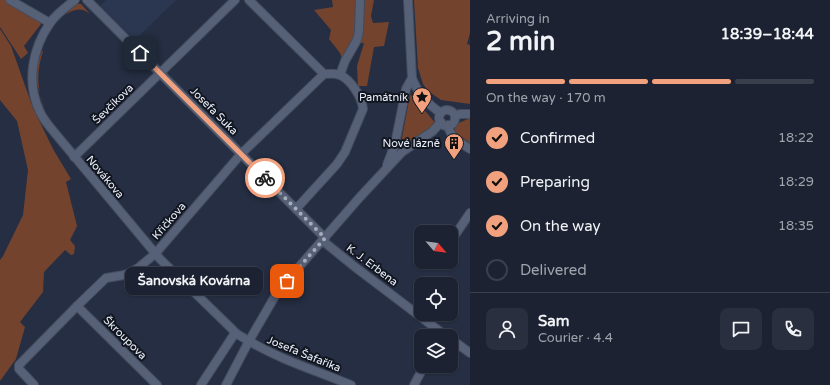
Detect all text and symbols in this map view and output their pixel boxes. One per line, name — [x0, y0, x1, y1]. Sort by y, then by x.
text: Arriving in — [486, 11, 550, 27]
text: 18:39–18:44 — [721, 25, 814, 43]
text: 2 min — [486, 26, 555, 57]
pin — [123, 36, 157, 70]
icon: home — [129, 42, 151, 64]
street label: Ševčíkova — [89, 81, 136, 127]
street label: Josefa Suka — [188, 85, 240, 137]
place icon: Památník — [411, 86, 433, 114]
text: On the way · 170 m — [486, 90, 606, 106]
place label: Památník — [359, 91, 408, 104]
icon: check — [486, 127, 508, 149]
text: Confirmed — [520, 129, 595, 147]
text: 18:22 — [778, 130, 814, 146]
building icon: Nové lázně — [443, 132, 465, 160]
place label: Nové lázně — [383, 137, 440, 150]
street label: Novákova — [83, 153, 127, 201]
courier — [245, 158, 285, 198]
icon: bike — [254, 167, 276, 189]
icon: check — [486, 171, 508, 193]
text: Preparing — [520, 173, 590, 191]
text: 18:29 — [778, 174, 814, 190]
street label: Křičkova — [149, 200, 189, 242]
icon: check — [486, 215, 508, 237]
text: On the way — [520, 217, 600, 235]
text: 18:35 — [778, 218, 814, 234]
north arrow — [414, 225, 458, 269]
map controls — [414, 225, 458, 373]
street label: K. J. Erbena — [344, 241, 400, 289]
text: Delivered — [520, 261, 587, 279]
pin — [270, 264, 304, 298]
callout: Šanovská Kovárna — [125, 267, 263, 295]
icon: bag — [276, 270, 298, 292]
text: Šanovská Kovárna — [138, 273, 250, 289]
button: locate — [414, 277, 458, 321]
button: person — [486, 308, 528, 350]
button: chat — [720, 308, 762, 350]
button: phone — [772, 308, 814, 350]
text: Sam — [538, 312, 569, 330]
street label: Škroupova — [101, 313, 150, 362]
button: layers — [414, 329, 458, 373]
text: Courier · 4.4 — [538, 330, 613, 346]
street label: Josefa Šafaříka — [265, 332, 343, 375]

